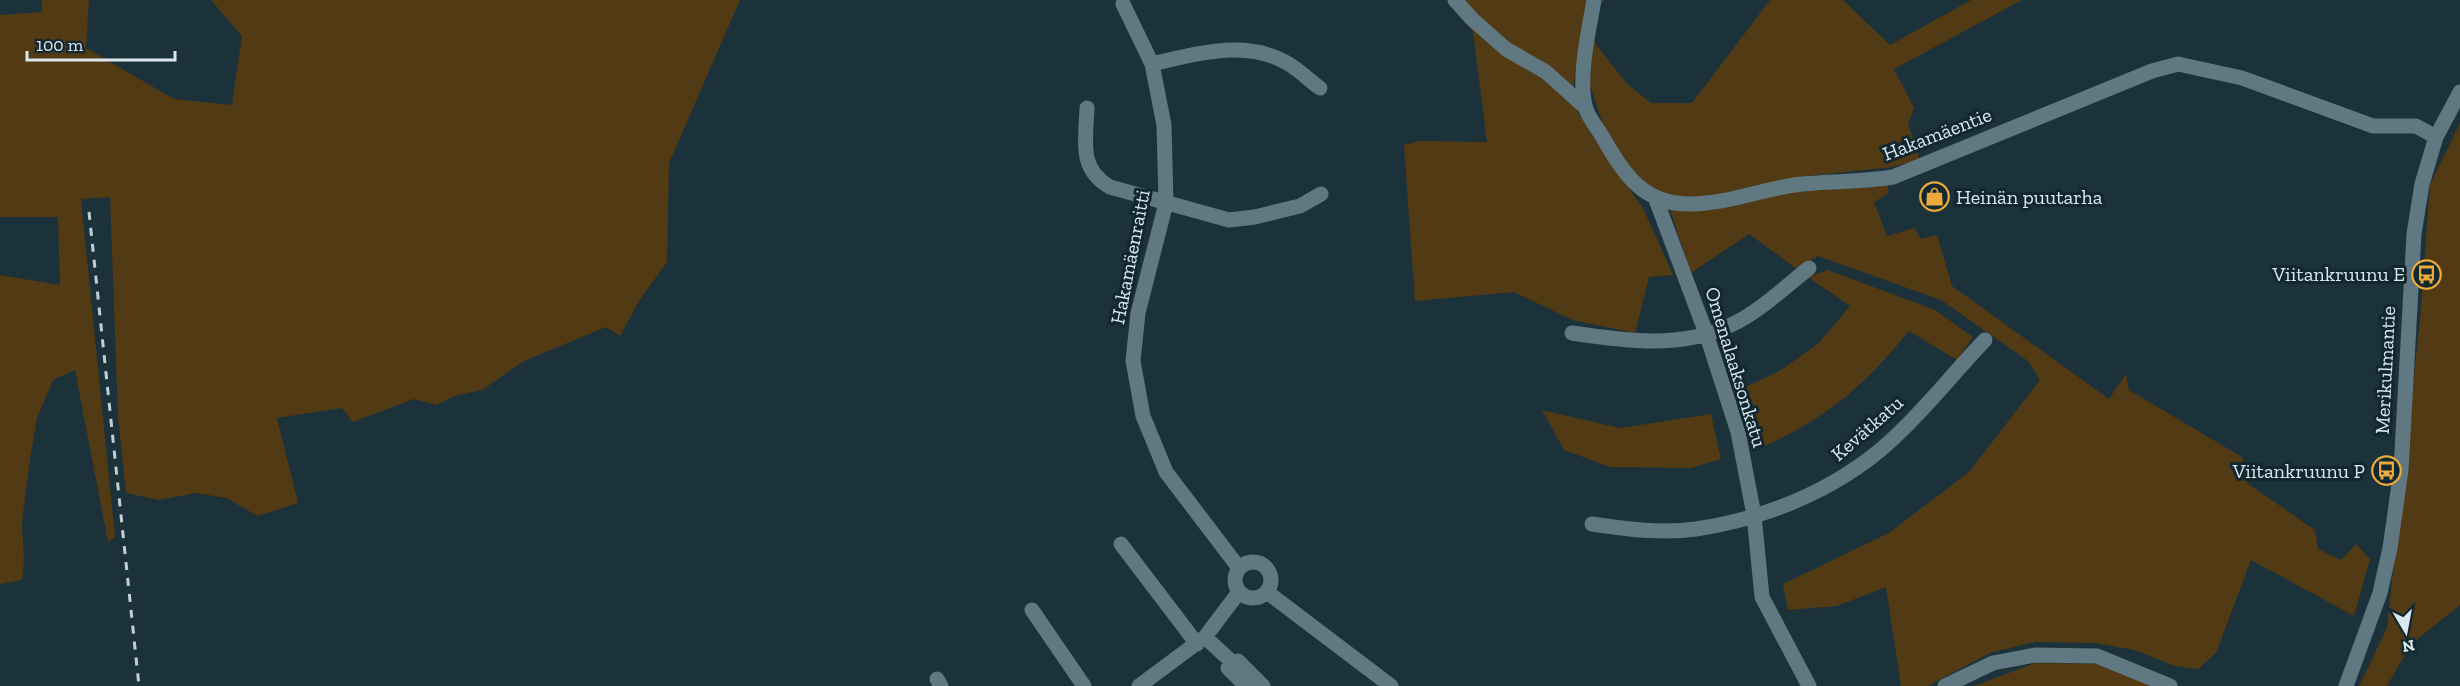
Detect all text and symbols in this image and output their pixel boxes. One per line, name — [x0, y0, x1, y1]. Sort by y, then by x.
scale bar — [27, 24, 176, 62]
text: 100 m — [36, 34, 84, 56]
street label: Hakamäentie — [1879, 102, 1995, 166]
shop icon: Heinän puutarha — [1919, 181, 1951, 213]
place label: Heinän puutarha — [1956, 185, 2103, 209]
street label: Hakamäenraitti — [1105, 187, 1155, 326]
bus stop icon: Viitankruunu E — [2410, 258, 2442, 290]
place label: Viitankruunu E — [2271, 262, 2405, 286]
street label: Omenalaaksonkatu — [1700, 284, 1772, 450]
street label: Merikulmantie — [2370, 305, 2400, 435]
street label: Kevätkatu — [1826, 390, 1908, 466]
bus stop icon: Viitankruunu P — [2370, 455, 2402, 487]
place label: Viitankruunu P — [2232, 459, 2365, 483]
north arrow — [2376, 602, 2436, 662]
text: N — [2401, 636, 2416, 657]

